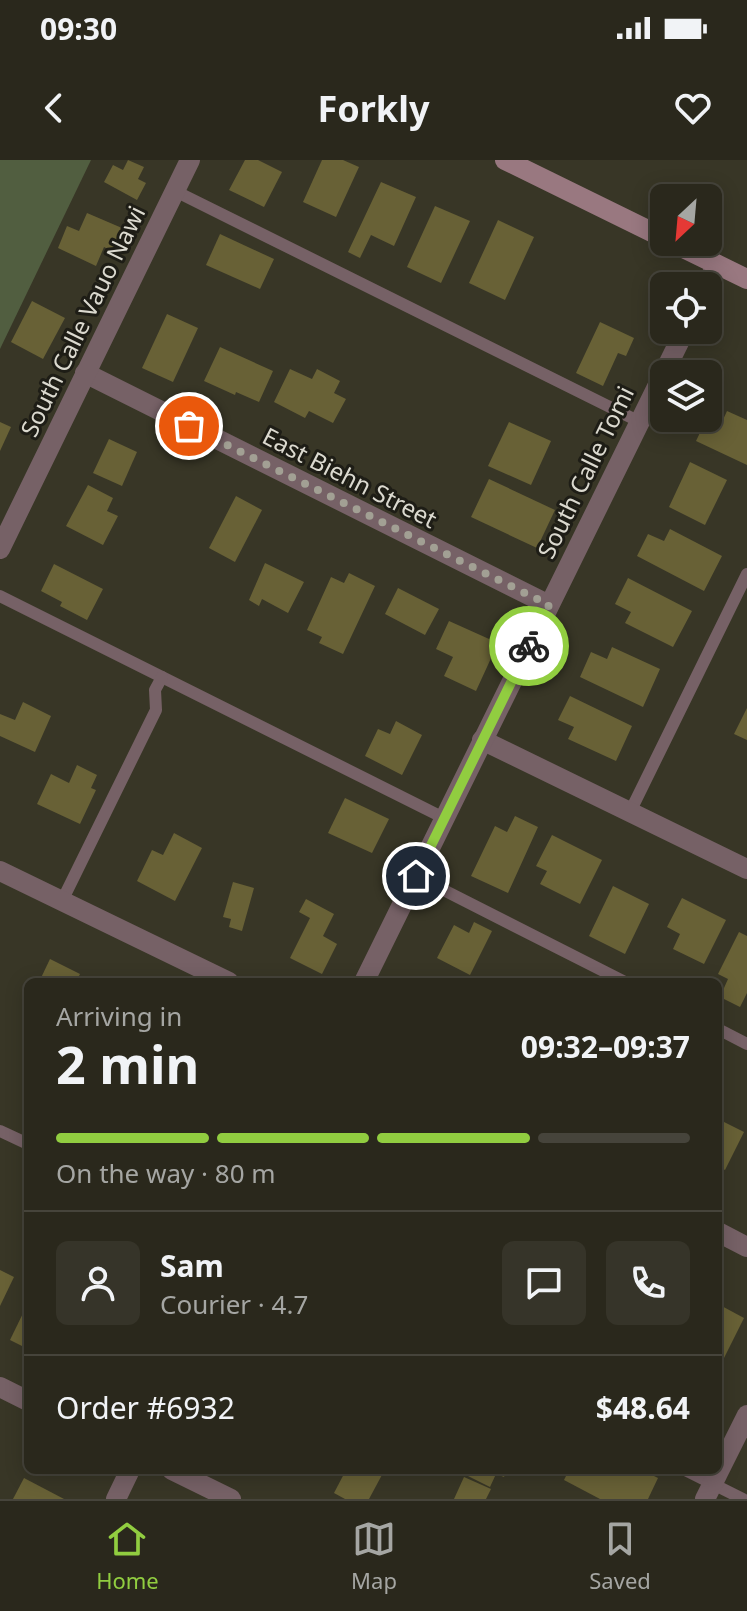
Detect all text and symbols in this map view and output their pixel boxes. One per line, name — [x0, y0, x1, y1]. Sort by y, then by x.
text: 09:30 — [40, 8, 117, 49]
text: Forkly — [318, 84, 429, 133]
icon: back — [32, 86, 76, 130]
icon: heart — [671, 86, 715, 130]
north arrow — [650, 184, 722, 256]
map controls — [650, 184, 722, 432]
street label: South Calle Vauo Nawi — [12, 200, 152, 442]
button: locate — [650, 272, 722, 344]
button: layers — [650, 360, 722, 432]
street label: South Calle Tomi — [529, 380, 641, 564]
pin — [155, 392, 223, 460]
icon: bag — [167, 404, 211, 448]
street label: East Biehn Street — [257, 419, 443, 535]
courier — [489, 606, 569, 686]
icon: bike — [507, 624, 551, 668]
pin — [382, 842, 450, 910]
icon: home — [394, 854, 438, 898]
text: Arriving in — [56, 998, 182, 1034]
text: 09:32–09:37 — [521, 1026, 690, 1067]
text: 2 min — [56, 1028, 199, 1099]
text: On the way · 80 m — [56, 1155, 276, 1191]
button: person — [56, 1241, 140, 1325]
button: chat — [502, 1241, 586, 1325]
button: phone — [606, 1241, 690, 1325]
text: Sam — [160, 1245, 224, 1286]
text: Courier · 4.7 — [160, 1286, 308, 1322]
text: Order #6932 — [56, 1387, 235, 1428]
text: $48.64 — [596, 1387, 690, 1428]
tab: Home — [96, 1517, 159, 1595]
tab: Map — [351, 1517, 397, 1595]
tab: Saved — [589, 1517, 651, 1595]

